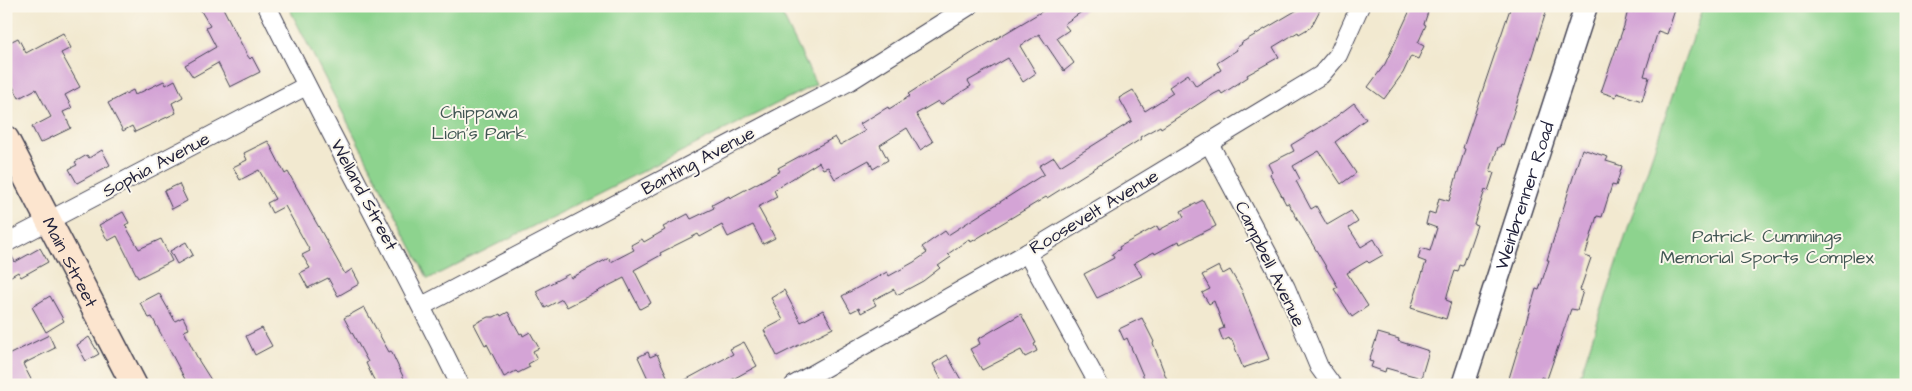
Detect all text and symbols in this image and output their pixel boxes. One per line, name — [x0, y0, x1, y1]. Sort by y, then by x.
park label: Chippawa Lion's Park — [431, 100, 527, 146]
street label: Weinbrenner Road — [1489, 118, 1560, 273]
street label: Banting Avenue — [637, 121, 760, 202]
street label: Sophia Avenue — [98, 126, 214, 204]
street label: Welland Street — [324, 135, 404, 256]
street label: Roosevelt Avenue — [1025, 163, 1164, 261]
street label: Campbell Avenue — [1229, 197, 1311, 331]
street label: Main Street — [36, 213, 104, 312]
park label: Patrick Cummings Memorial Sports Complex — [1660, 224, 1874, 270]

